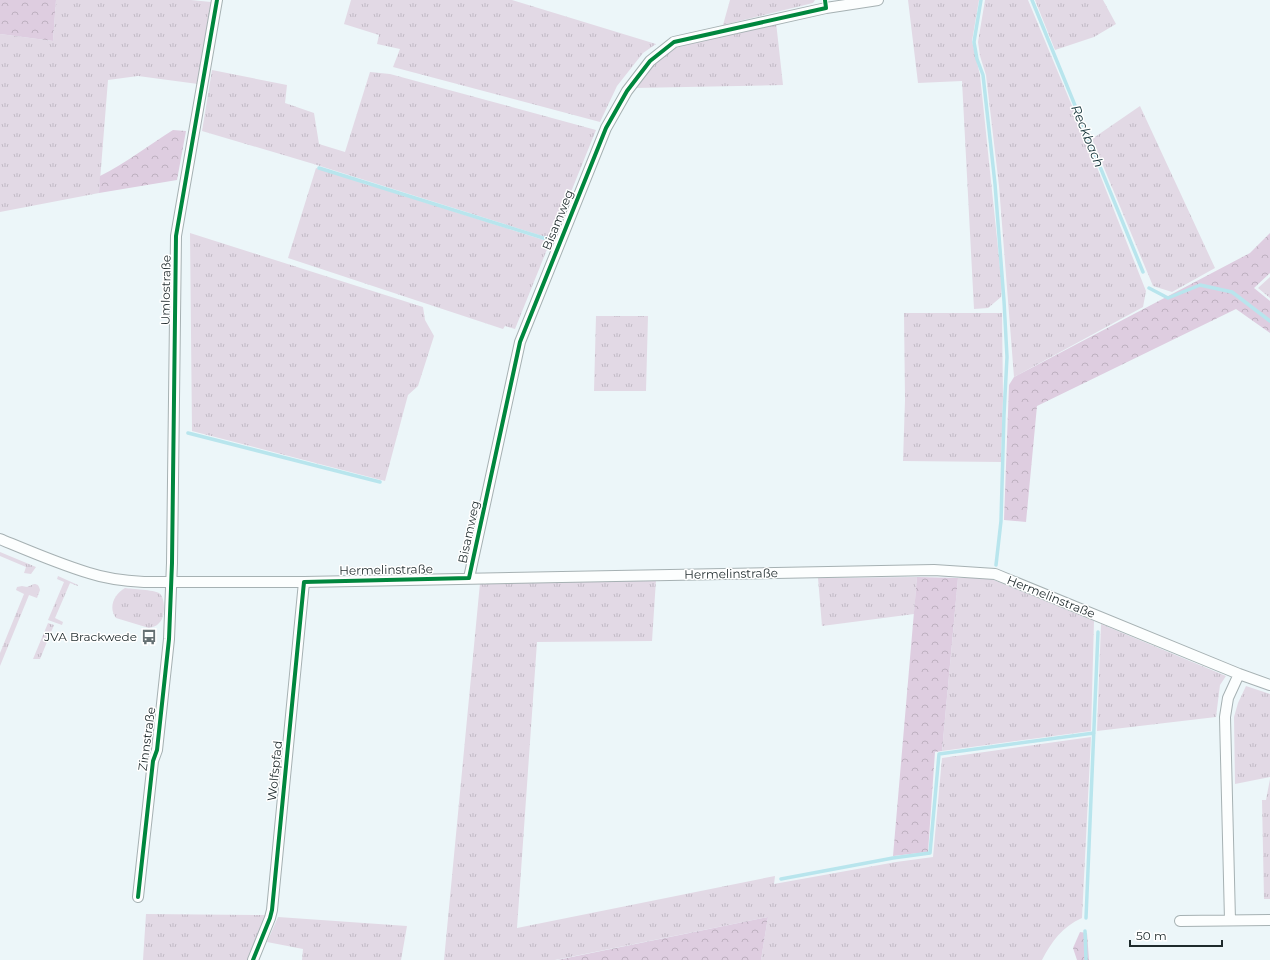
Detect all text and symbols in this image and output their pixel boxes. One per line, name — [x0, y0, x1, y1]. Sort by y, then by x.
water label: Reckbach — [1068, 102, 1108, 170]
street label: Bisamweg — [539, 187, 576, 252]
street label: Umlostraße — [157, 255, 174, 325]
street label: Bisamweg — [455, 499, 482, 565]
street label: Hermelinstraße — [339, 561, 433, 578]
street label: Hermelinstraße — [684, 565, 778, 582]
street label: Hermelinstraße — [1005, 572, 1097, 621]
bus stop icon: JVA Brackwede — [140, 628, 158, 646]
place label: JVA Brackwede — [43, 629, 137, 644]
street label: Zinnstraße — [135, 706, 158, 772]
street label: Wolfspfad — [264, 740, 285, 802]
scale bar — [1130, 922, 1222, 948]
text: 50 m — [1136, 928, 1167, 943]

